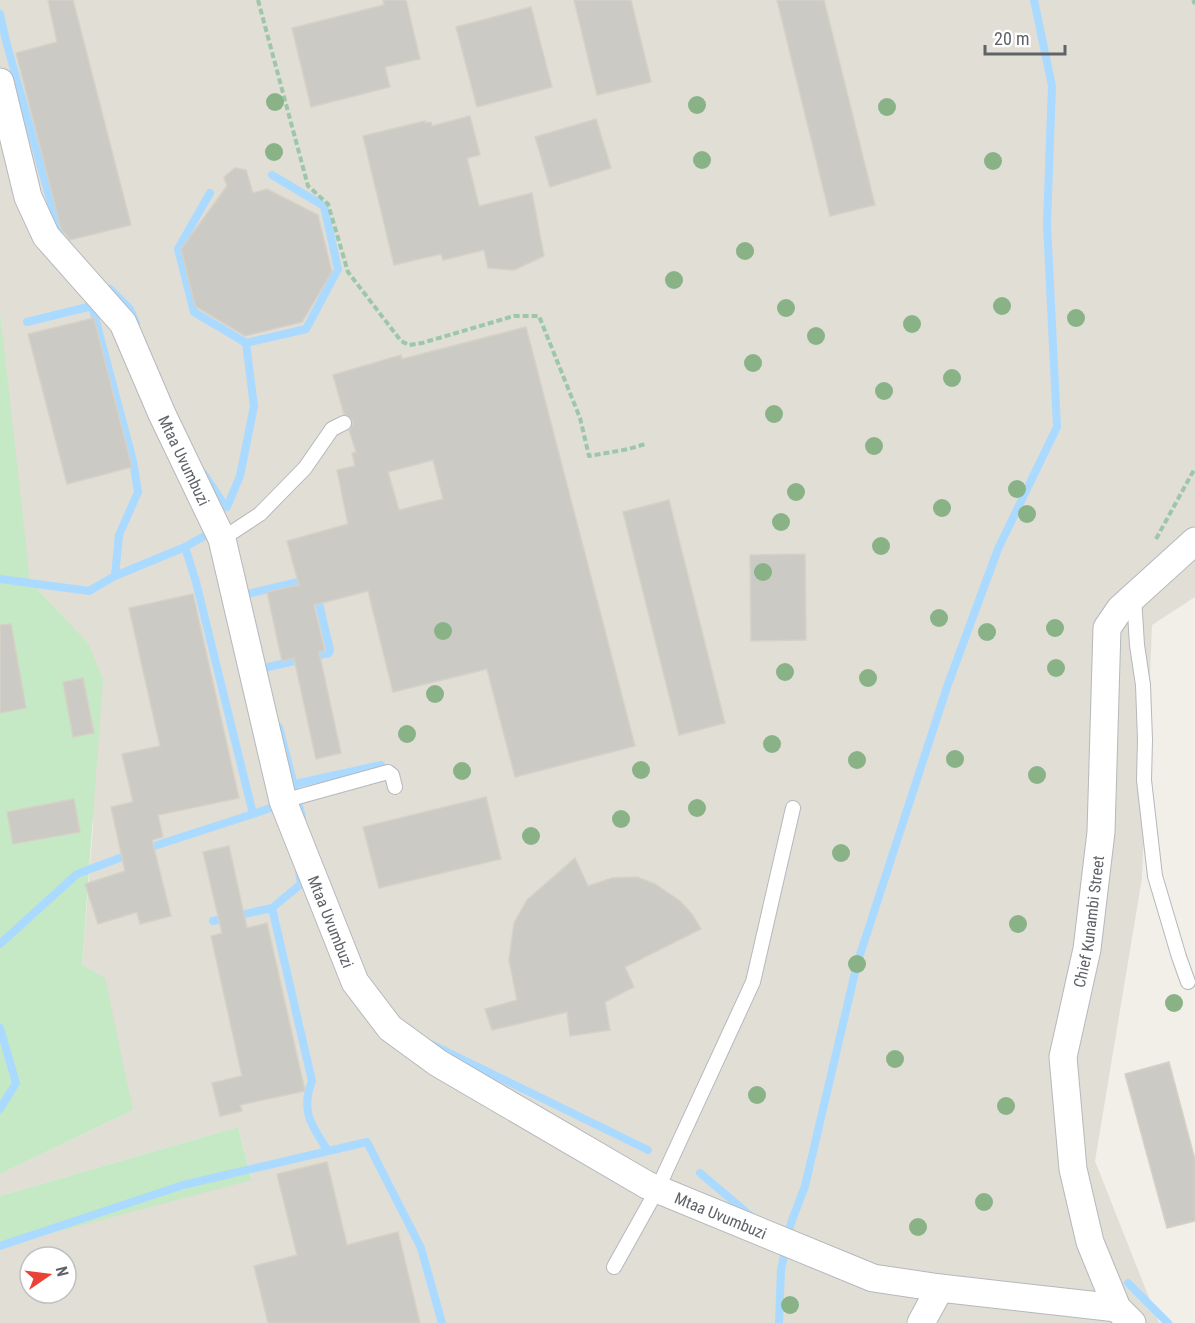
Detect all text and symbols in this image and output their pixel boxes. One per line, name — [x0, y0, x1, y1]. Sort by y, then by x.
scale bar — [985, 18, 1064, 56]
text: 20 m — [994, 28, 1029, 49]
street label: Mtaa Uvumbuzi — [154, 412, 214, 509]
street label: Chief Kunambi Street — [1070, 854, 1108, 989]
street label: Mtaa Uvumbuzi — [304, 873, 357, 971]
street label: Mtaa Uvumbuzi — [672, 1188, 769, 1243]
north arrow — [18, 1245, 78, 1305]
text: N — [52, 1264, 72, 1279]

